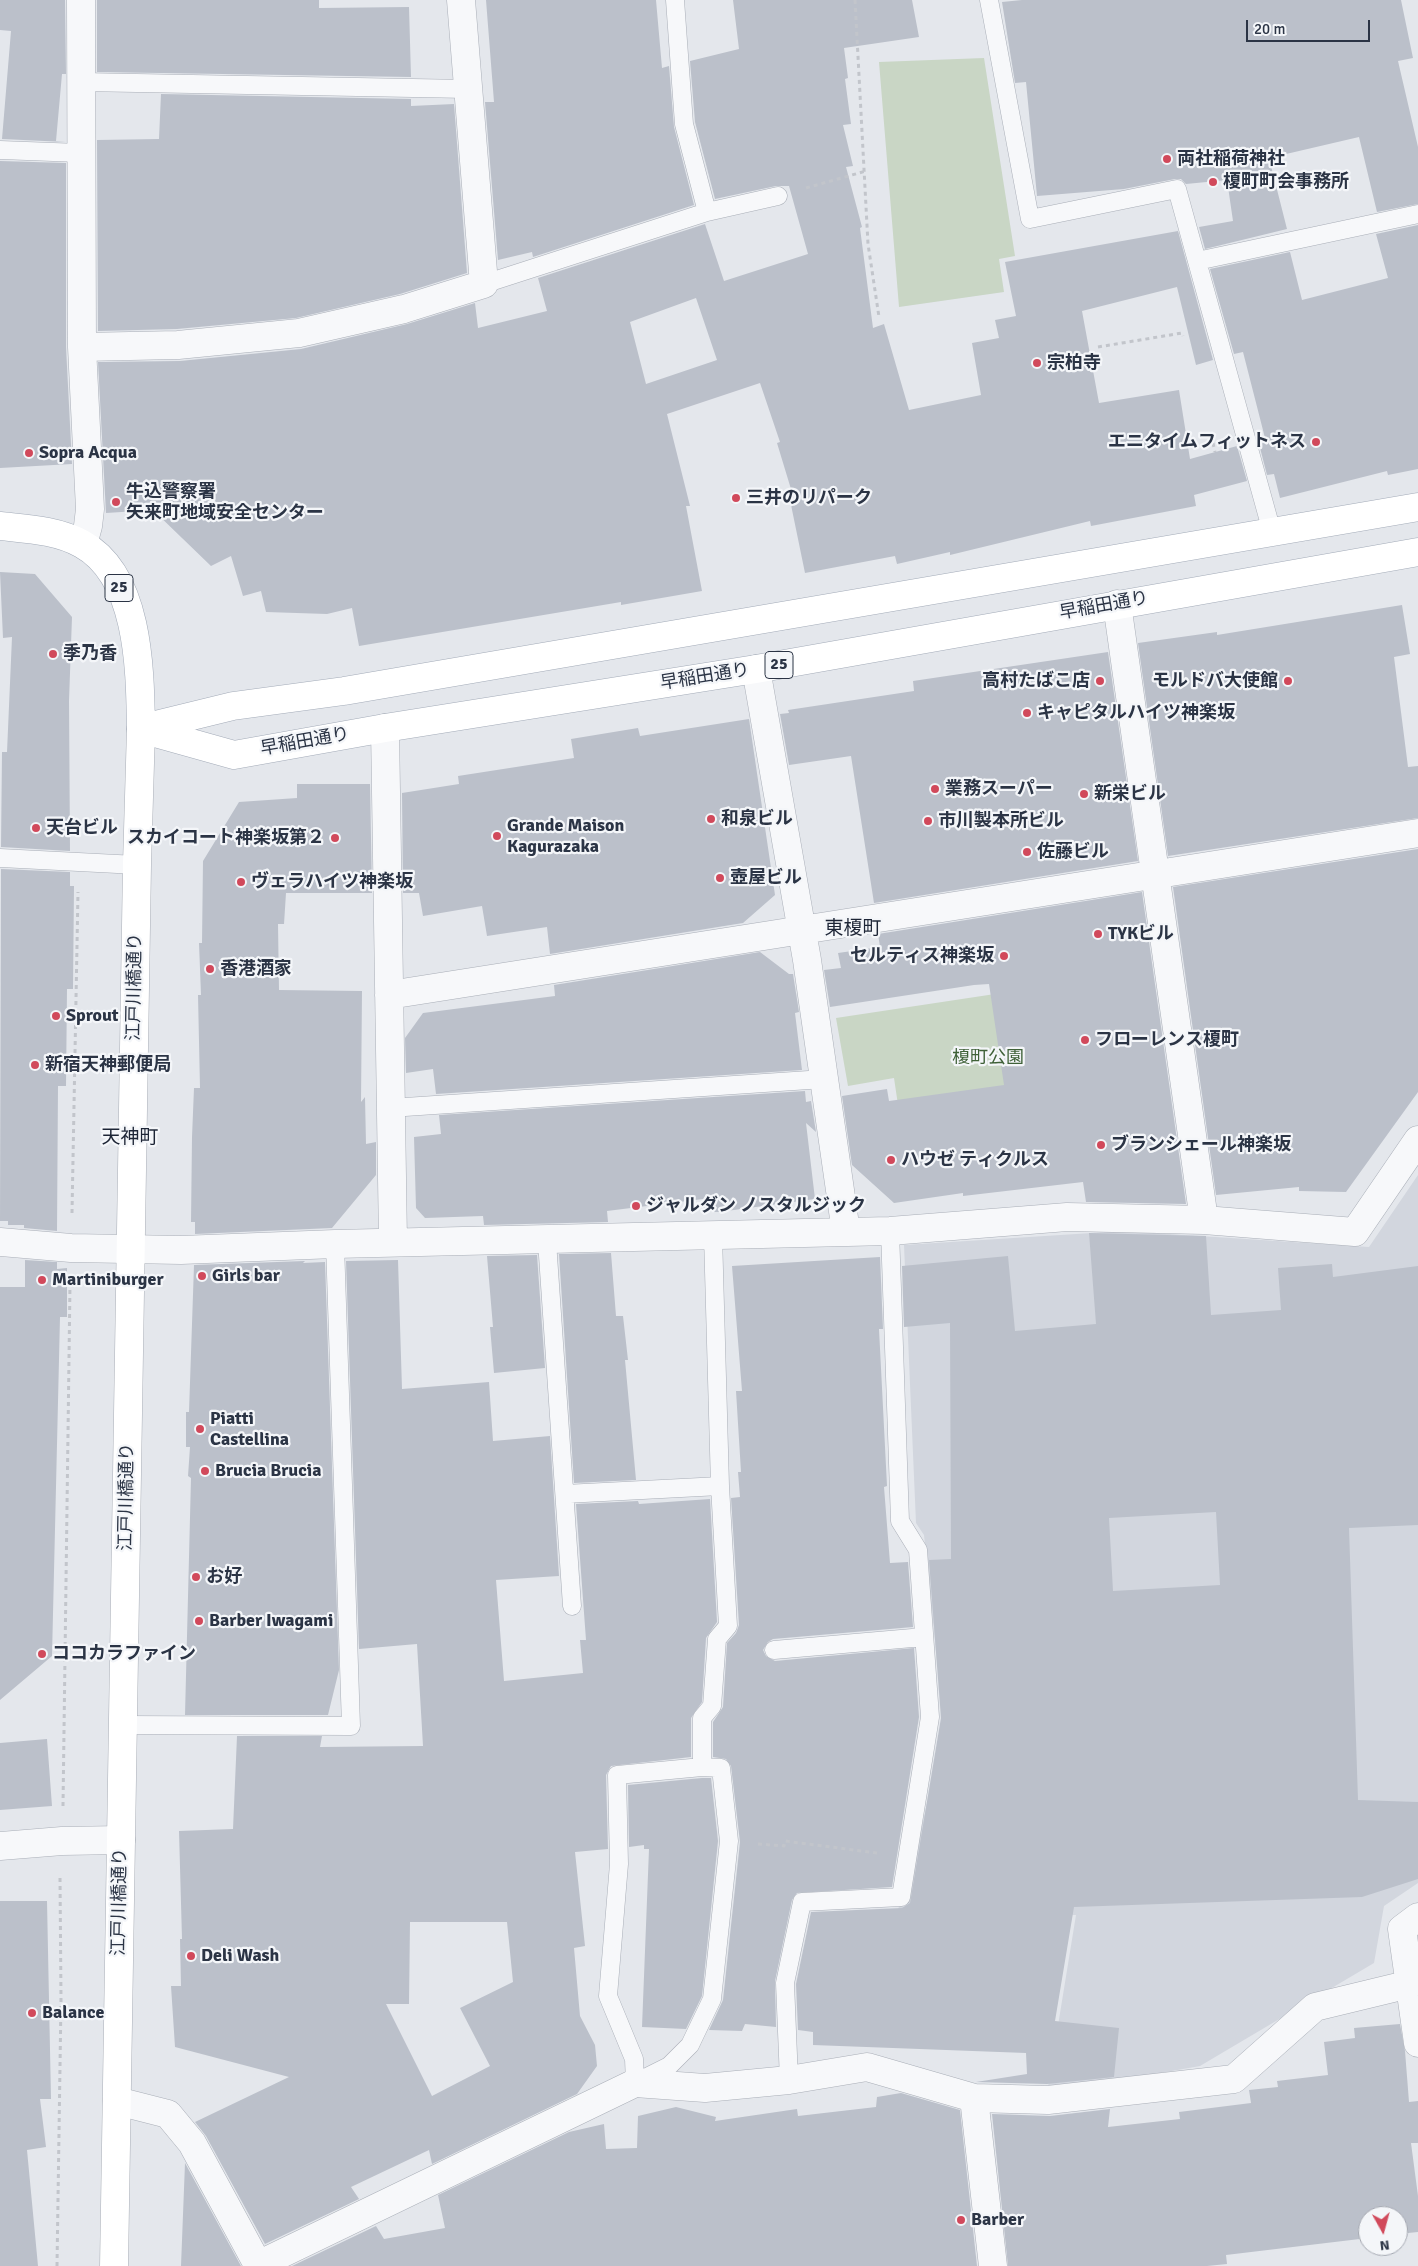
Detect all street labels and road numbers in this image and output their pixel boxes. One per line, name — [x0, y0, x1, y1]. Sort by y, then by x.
road number: 25 — [105, 574, 133, 602]
street label: 早稲田通り — [1058, 588, 1150, 624]
road number: 25 — [765, 652, 793, 678]
street label: 早稲田通り — [659, 659, 751, 695]
street label: 早稲田通り — [259, 724, 351, 760]
street label: 江戸川橋通り — [123, 933, 147, 1041]
street label: 江戸川橋通り — [115, 1443, 139, 1551]
street label: 江戸川橋通り — [108, 1848, 132, 1956]

